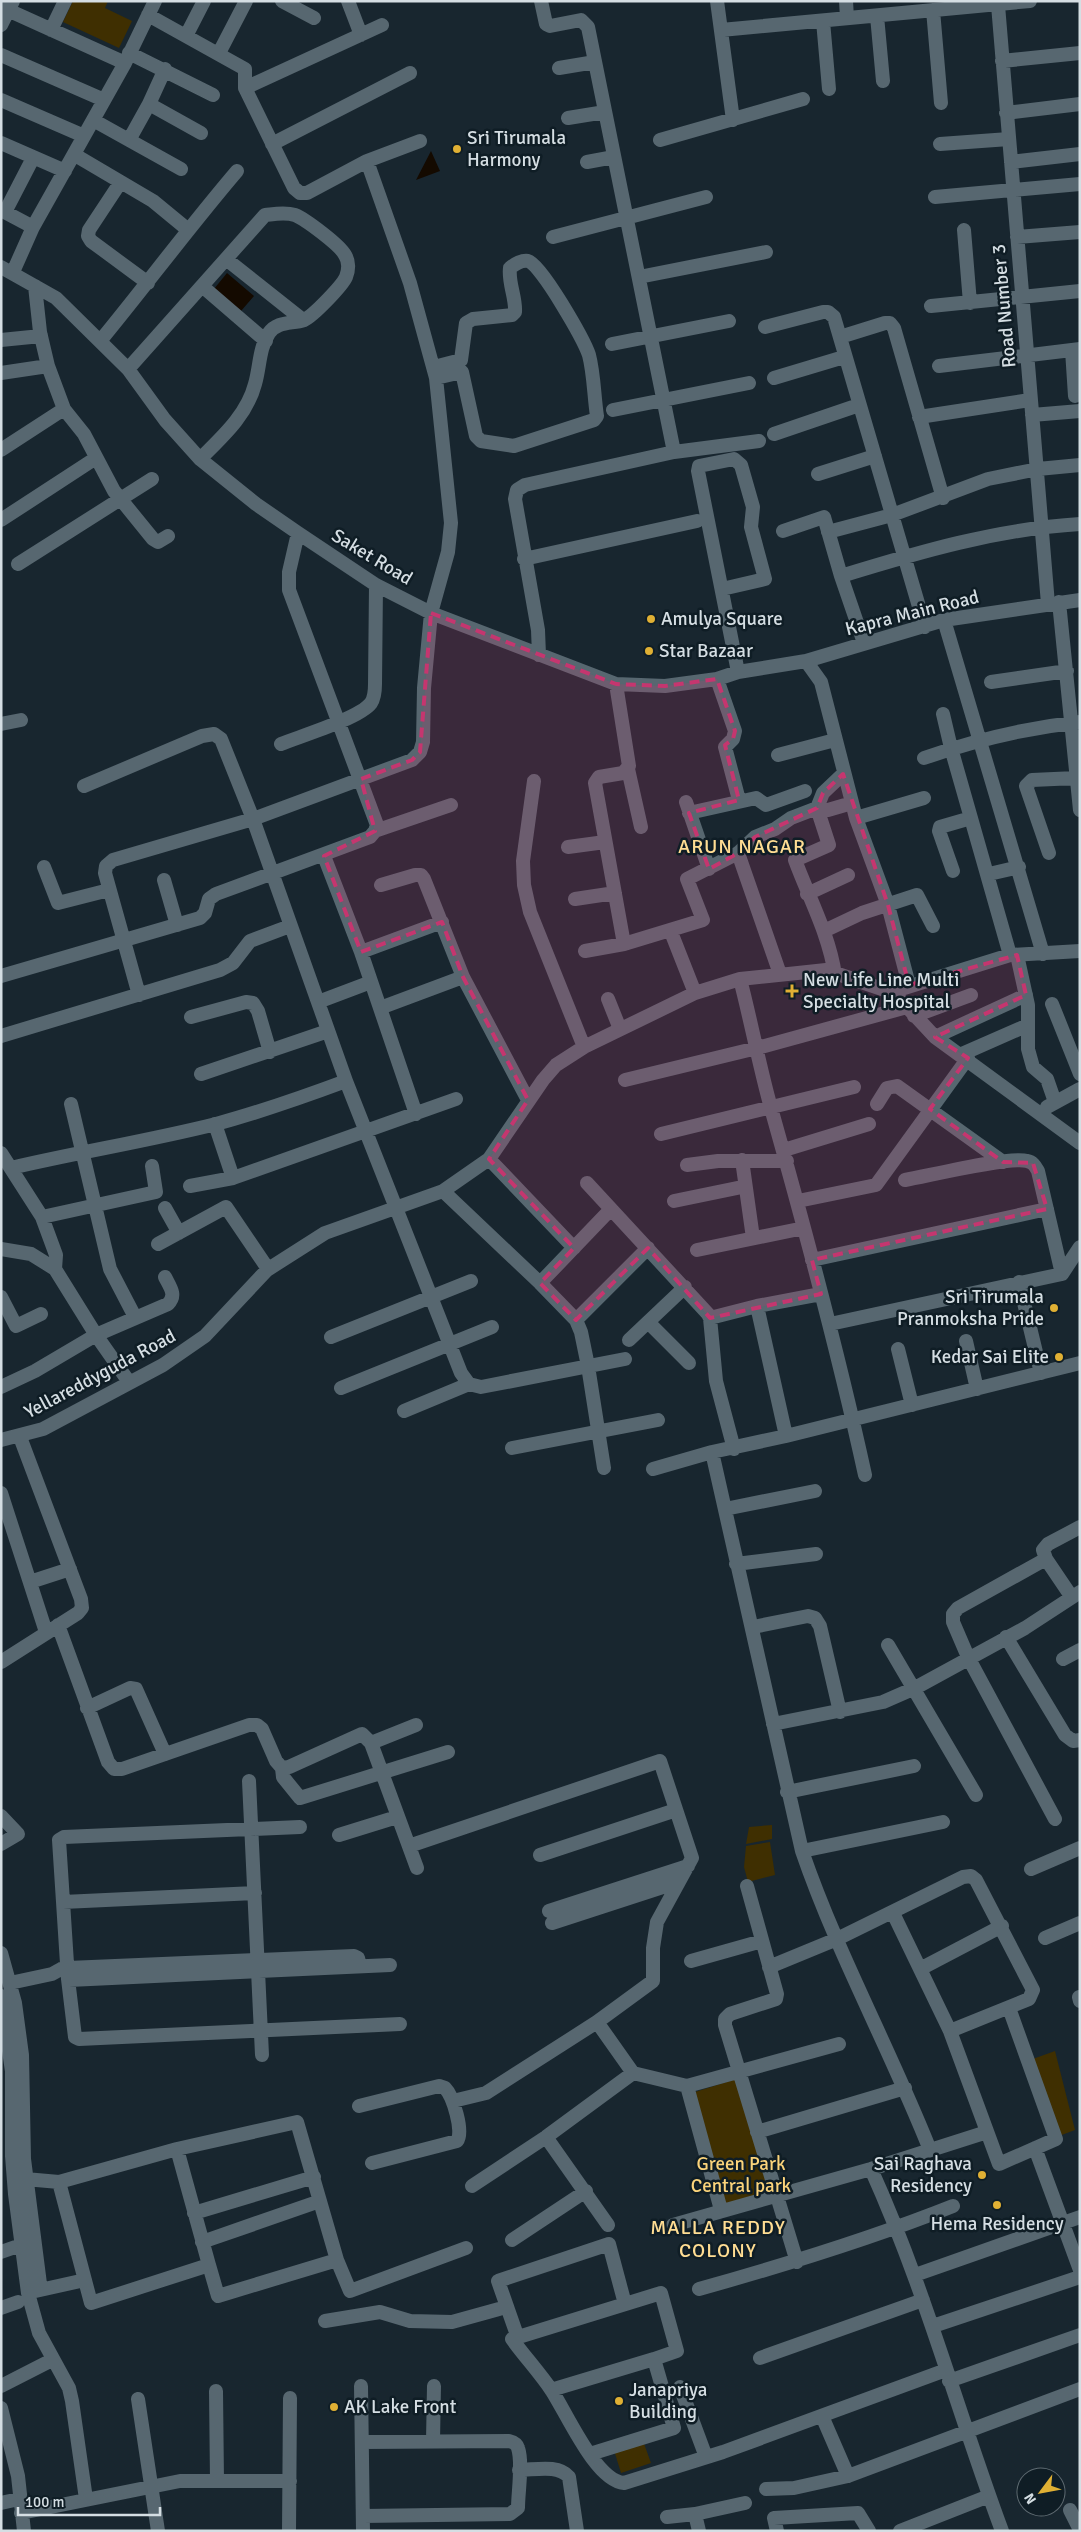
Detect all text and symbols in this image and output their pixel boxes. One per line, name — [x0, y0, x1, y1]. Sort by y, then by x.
place label: Sri Tirumala Harmony — [467, 126, 566, 172]
marker: Sri Tirumala Harmony — [451, 143, 463, 155]
street label: Road Number 3 — [987, 243, 1021, 369]
street label: Saket Road — [327, 523, 417, 591]
street label: Kapra Main Road — [843, 585, 981, 641]
place label: Amulya Square — [661, 607, 783, 631]
marker: Amulya Square — [645, 613, 657, 625]
place label: Star Bazaar — [659, 639, 753, 663]
marker: Star Bazaar — [643, 645, 655, 657]
district label: ARUN NAGAR — [678, 834, 806, 859]
place label: New Life Line Multi Specialty Hospital — [803, 968, 959, 1014]
marker: New Life Line Multi Specialty Hospital — [785, 984, 799, 998]
place label: Sri Tirumala Pranmoksha Pride — [897, 1285, 1044, 1331]
marker: Sri Tirumala Pranmoksha Pride — [1048, 1302, 1060, 1314]
street label: Yellareddyguda Road — [20, 1324, 180, 1424]
place label: Kedar Sai Elite — [931, 1345, 1049, 1369]
marker: Kedar Sai Elite — [1053, 1351, 1065, 1363]
park label: Green Park Central park — [691, 2152, 792, 2198]
place label: Sai Raghava Residency — [874, 2152, 972, 2198]
marker: Sai Raghava Residency — [976, 2169, 988, 2181]
marker: Hema Residency — [991, 2199, 1003, 2211]
place label: Hema Residency — [930, 2212, 1064, 2236]
district label: MALLA REDDY COLONY — [650, 2215, 786, 2263]
place label: Janapriya Building — [629, 2378, 707, 2424]
place label: AK Lake Front — [344, 2395, 457, 2419]
marker: Janapriya Building — [613, 2395, 625, 2407]
marker: AK Lake Front — [328, 2401, 340, 2413]
north arrow — [1016, 2467, 1066, 2517]
scale bar — [18, 2484, 160, 2516]
text: N — [1021, 2490, 1040, 2507]
text: 100 m — [25, 2493, 65, 2511]

